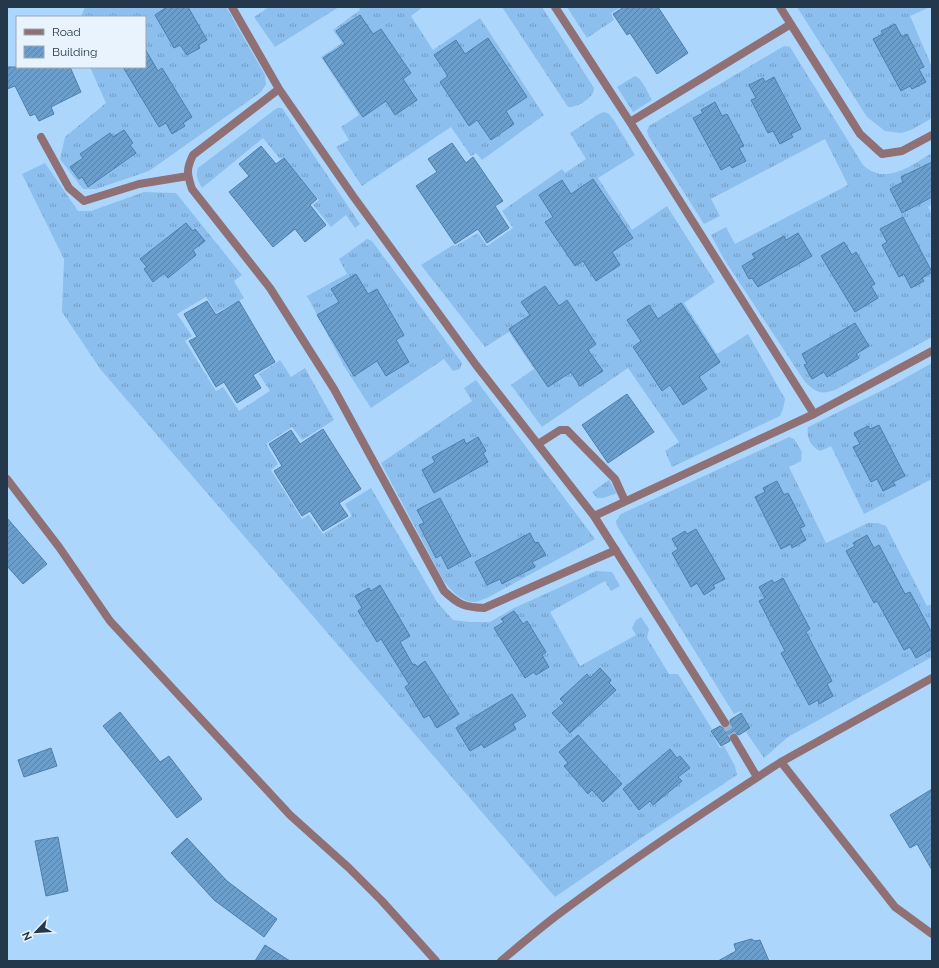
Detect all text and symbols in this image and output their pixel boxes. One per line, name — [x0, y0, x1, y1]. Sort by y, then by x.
legend — [16, 16, 146, 68]
text: Road — [52, 25, 81, 39]
text: Building — [52, 45, 98, 59]
north arrow — [16, 912, 56, 952]
text: N — [20, 929, 35, 943]

